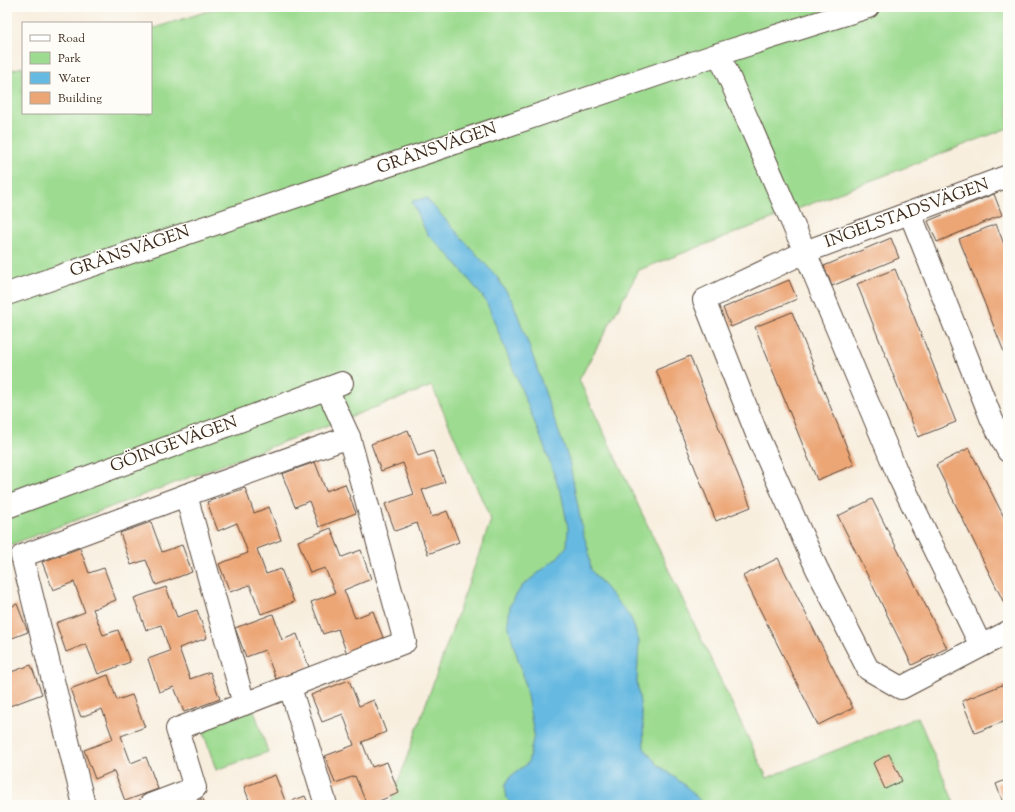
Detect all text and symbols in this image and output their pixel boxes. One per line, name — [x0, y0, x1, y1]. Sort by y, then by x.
legend — [22, 22, 152, 114]
text: Road — [58, 30, 85, 48]
text: Park — [58, 50, 81, 68]
text: Water — [58, 70, 91, 88]
text: Building — [58, 90, 102, 108]
street label: GRÄNSVÄGEN — [374, 117, 500, 181]
street label: INGELSTADSVÄGEN — [821, 173, 993, 255]
street label: GRÄNSVÄGEN — [67, 220, 193, 284]
street label: GÖINGEVÄGEN — [107, 411, 241, 479]

